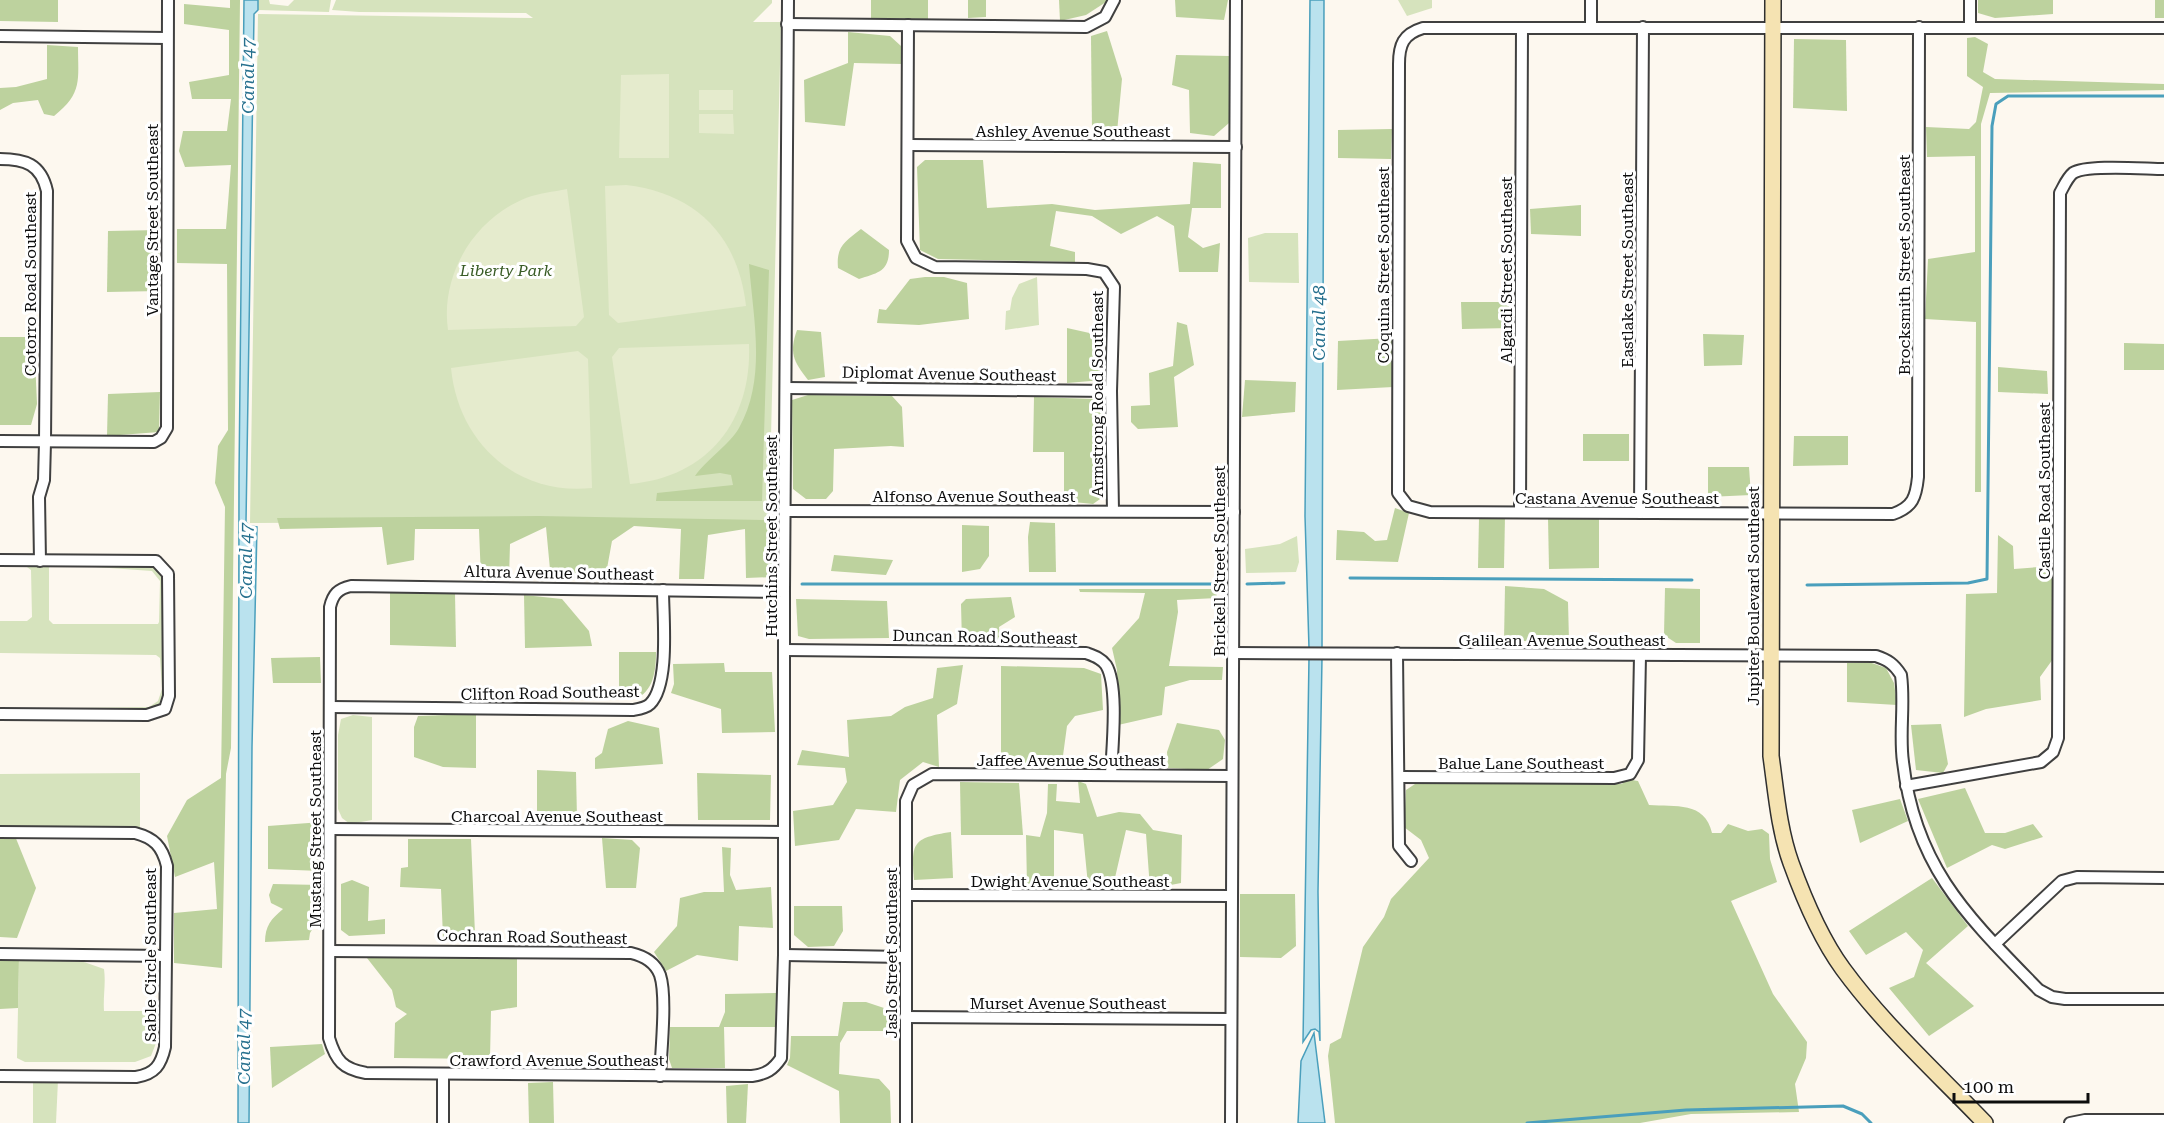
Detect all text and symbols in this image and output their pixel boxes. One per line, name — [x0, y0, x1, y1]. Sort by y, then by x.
water label: Canal 47 — [237, 37, 258, 114]
street label: Ashley Avenue Southeast — [976, 122, 1170, 141]
street label: Vantage Street Southeast — [143, 124, 162, 316]
street label: Brocksmith Street Southeast — [1895, 155, 1914, 375]
street label: Coquina Street Southeast — [1374, 167, 1393, 363]
street label: Eastlake Street Southeast — [1618, 172, 1637, 368]
street label: Algardi Street Southeast — [1497, 177, 1516, 363]
street label: Cotorro Road Southeast — [21, 192, 40, 376]
park label: Liberty Park — [459, 261, 552, 280]
water label: Canal 48 — [1308, 285, 1329, 361]
street label: Armstrong Road Southeast — [1088, 291, 1107, 497]
street label: Diplomat Avenue Southeast — [842, 363, 1056, 385]
street label: Castile Road Southeast — [2035, 402, 2054, 580]
street label: Hutchins Street Southeast — [762, 435, 781, 637]
street label: Brickell Street Southeast — [1210, 466, 1229, 656]
street label: Jupiter Boulevard Southeast — [1744, 486, 1763, 706]
street label: Alfonso Avenue Southeast — [873, 487, 1075, 506]
street label: Castana Avenue Southeast — [1515, 489, 1719, 508]
water label: Canal 47 — [235, 522, 256, 599]
street label: Altura Avenue Southeast — [464, 562, 654, 584]
street label: Duncan Road Southeast — [892, 626, 1078, 648]
street label: Galilean Avenue Southeast — [1459, 631, 1665, 650]
street label: Clifton Road Southeast — [460, 682, 640, 704]
street label: Mustang Street Southeast — [306, 730, 325, 928]
street label: Jaffee Avenue Southeast — [976, 751, 1166, 770]
street label: Balue Lane Southeast — [1438, 754, 1604, 773]
street label: Charcoal Avenue Southeast — [451, 807, 663, 826]
street label: Sable Circle Southeast — [141, 868, 160, 1042]
street label: Jaslo Street Southeast — [882, 868, 901, 1038]
street label: Dwight Avenue Southeast — [971, 872, 1169, 891]
street label: Cochran Road Southeast — [436, 926, 628, 948]
street label: Murset Avenue Southeast — [970, 994, 1166, 1013]
water label: Canal 47 — [233, 1008, 254, 1085]
street label: Crawford Avenue Southeast — [450, 1051, 664, 1070]
scale bar — [1954, 1066, 2088, 1104]
text: 100 m — [1963, 1076, 2014, 1097]

